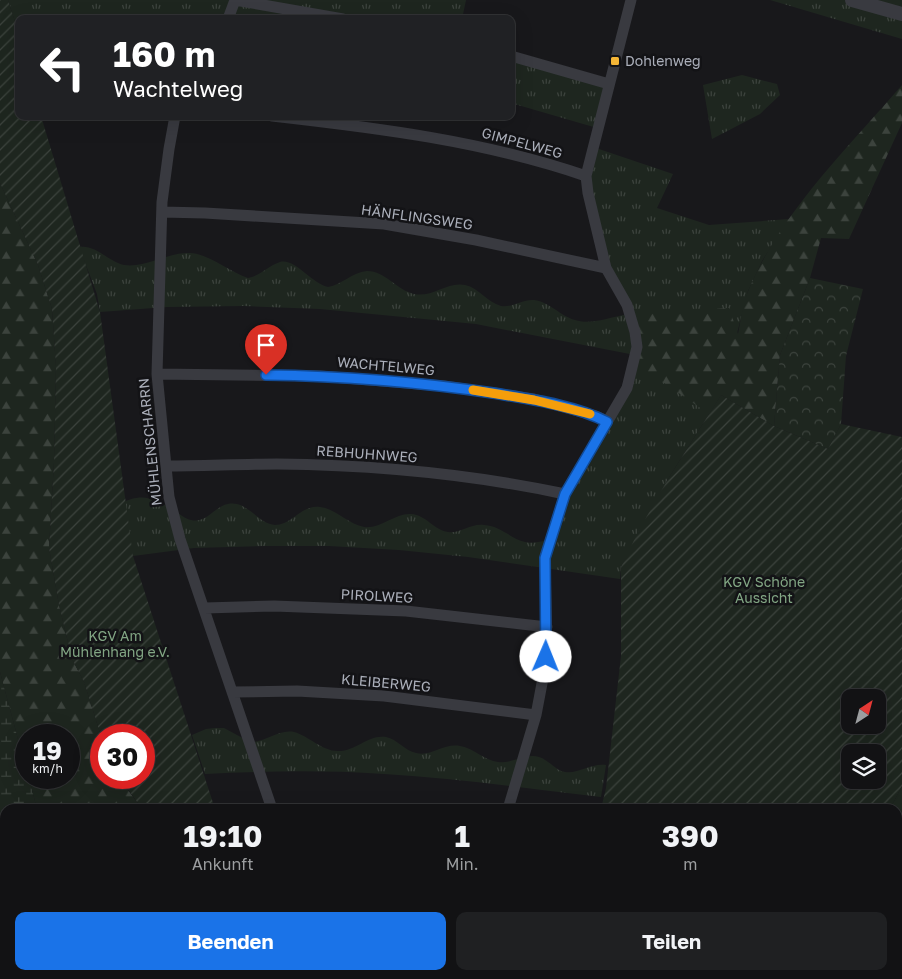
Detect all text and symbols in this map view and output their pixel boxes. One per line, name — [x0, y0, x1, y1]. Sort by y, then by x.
text: 160 m — [113, 33, 215, 75]
icon: left — [30, 35, 95, 100]
place label: Dohlenweg — [625, 52, 701, 69]
marker: Dohlenweg — [609, 55, 621, 67]
text: Wachtelweg — [113, 75, 243, 102]
street label: GIMPELWEG — [480, 124, 565, 161]
street label: HÄNFLINGSWEG — [360, 200, 474, 233]
pin — [245, 324, 287, 375]
icon: arrive — [252, 331, 280, 359]
street label: WACHTELWEG — [336, 353, 436, 378]
street label: MÜHLENSCHARRN — [134, 377, 165, 507]
street label: REBHUHNWEG — [316, 441, 418, 466]
park label: KGV Schöne Aussicht — [723, 573, 805, 606]
street label: PIROLWEG — [340, 585, 414, 606]
park label: KGV Am Mühlenhang e.V. — [60, 627, 170, 660]
position arrow — [519, 630, 571, 682]
street label: KLEIBERWEG — [341, 670, 432, 695]
north arrow — [841, 689, 886, 734]
map controls — [841, 689, 886, 789]
speed limit sign: 30 — [90, 724, 155, 789]
text: 19 — [33, 735, 62, 766]
button: layers — [841, 744, 886, 789]
text: km/h — [32, 761, 63, 776]
text: 19:10 — [183, 818, 262, 854]
text: 1 — [454, 818, 470, 854]
text: 390 — [662, 818, 719, 854]
text: Ankunft — [192, 854, 254, 874]
text: Min. — [446, 854, 478, 874]
text: m — [683, 854, 697, 874]
button: Beenden — [15, 912, 446, 970]
button: Teilen — [456, 912, 887, 970]

